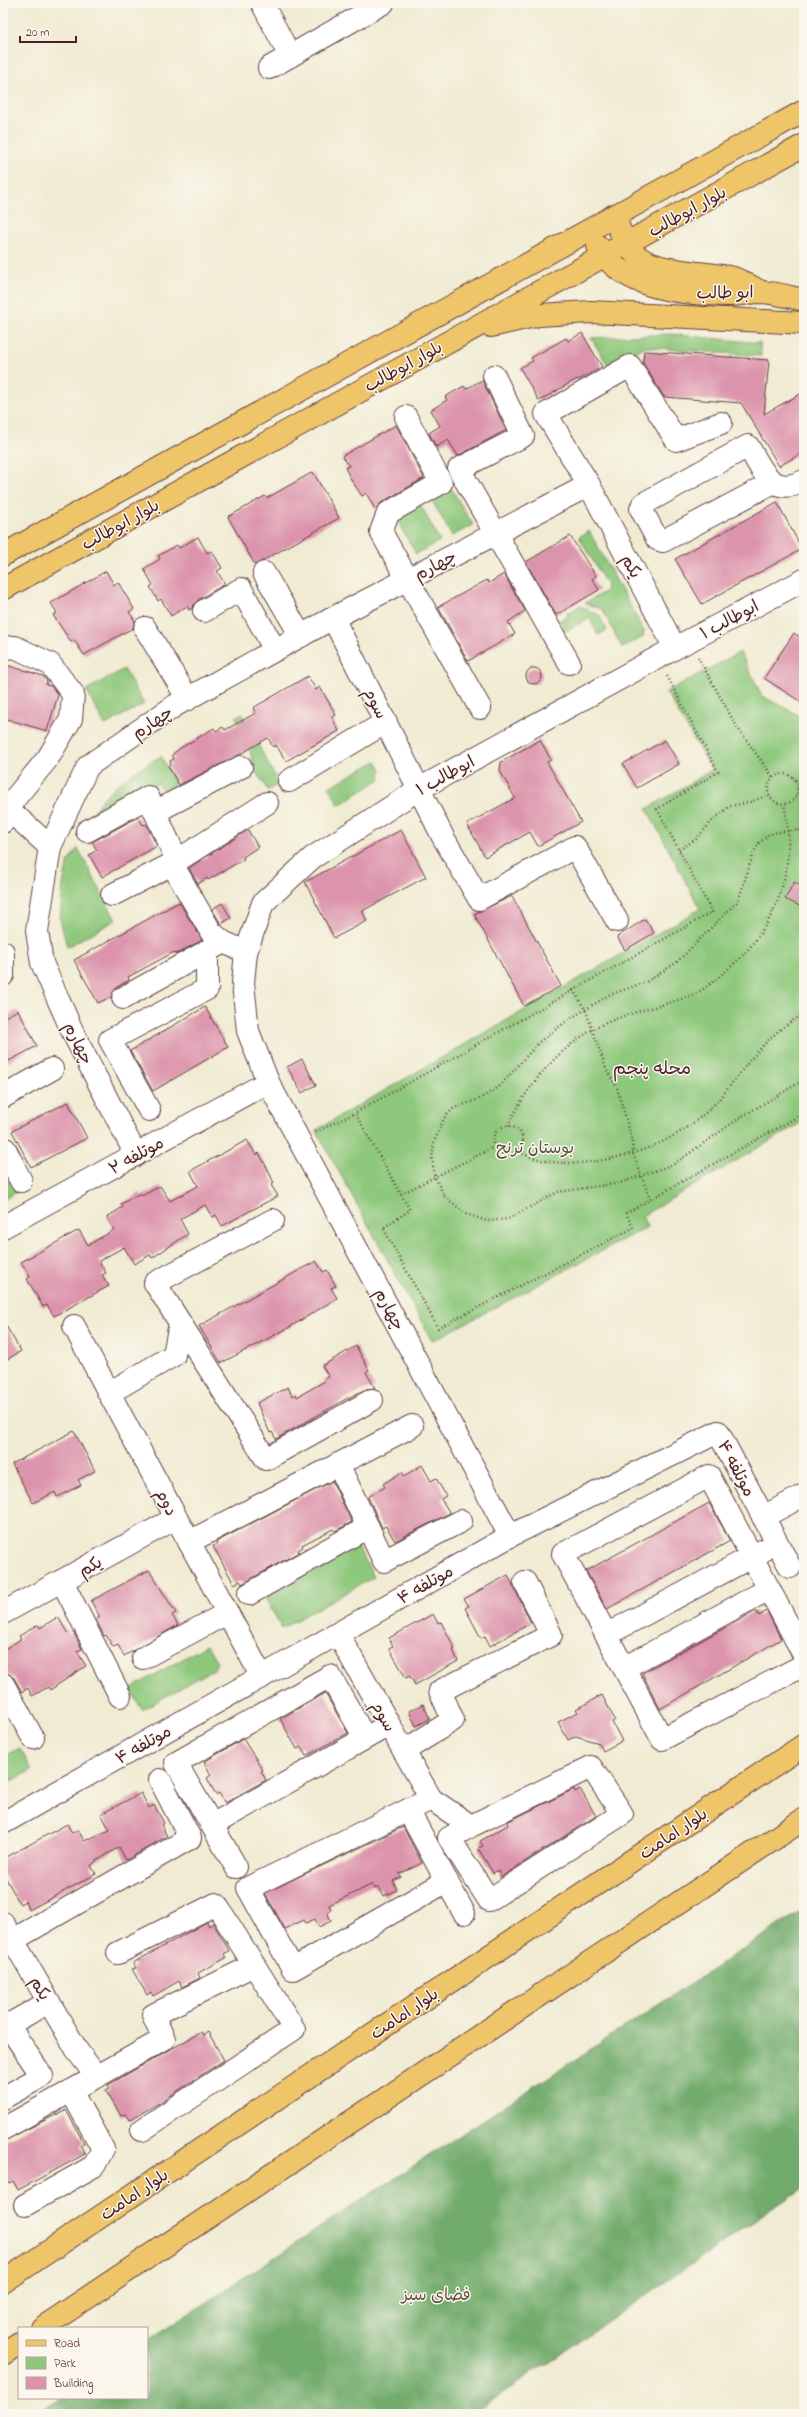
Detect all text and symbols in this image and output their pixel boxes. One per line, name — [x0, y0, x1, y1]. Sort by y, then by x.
scale bar — [20, 18, 76, 44]
text: 20 m — [26, 24, 49, 42]
street label: بلوار ابوطالب — [644, 180, 732, 244]
street label: ابو طالب — [696, 281, 754, 306]
street label: بلوار ابوطالب — [360, 335, 448, 399]
street label: بلوار ابوطالب — [77, 493, 165, 557]
street label: چهارم — [410, 545, 461, 588]
street label: یکم — [614, 550, 647, 583]
street label: ابوطالب ۱ — [696, 594, 764, 646]
street label: سوم — [356, 684, 393, 724]
street label: چهارم — [127, 700, 178, 746]
street label: ابوطالب ۱ — [412, 750, 480, 803]
street label: چهارم — [57, 1018, 99, 1069]
district label: محله پنجم — [613, 1057, 691, 1083]
street label: موتلفه ۲ — [105, 1131, 169, 1182]
park label: بوستان ترنج — [496, 1136, 574, 1161]
street label: چهارم — [367, 1284, 410, 1335]
street label: موتلفه ۴ — [710, 1436, 761, 1501]
street label: دوم — [148, 1485, 183, 1521]
street label: یکم — [74, 1551, 107, 1584]
street label: موتلفه ۴ — [393, 1559, 458, 1611]
street label: سوم — [364, 1697, 402, 1737]
street label: موتلفه ۴ — [111, 1719, 176, 1771]
street label: بلوار امامت — [635, 1802, 713, 1866]
street label: یکم — [23, 1972, 57, 2005]
street label: بلوار امامت — [366, 1982, 444, 2046]
street label: بلوار امامت — [96, 2163, 174, 2227]
park label: فضای سبز — [399, 2283, 471, 2308]
legend — [18, 2327, 148, 2399]
text: Road — [54, 2335, 80, 2353]
text: Park — [54, 2355, 76, 2373]
text: Building — [53, 2375, 93, 2394]

